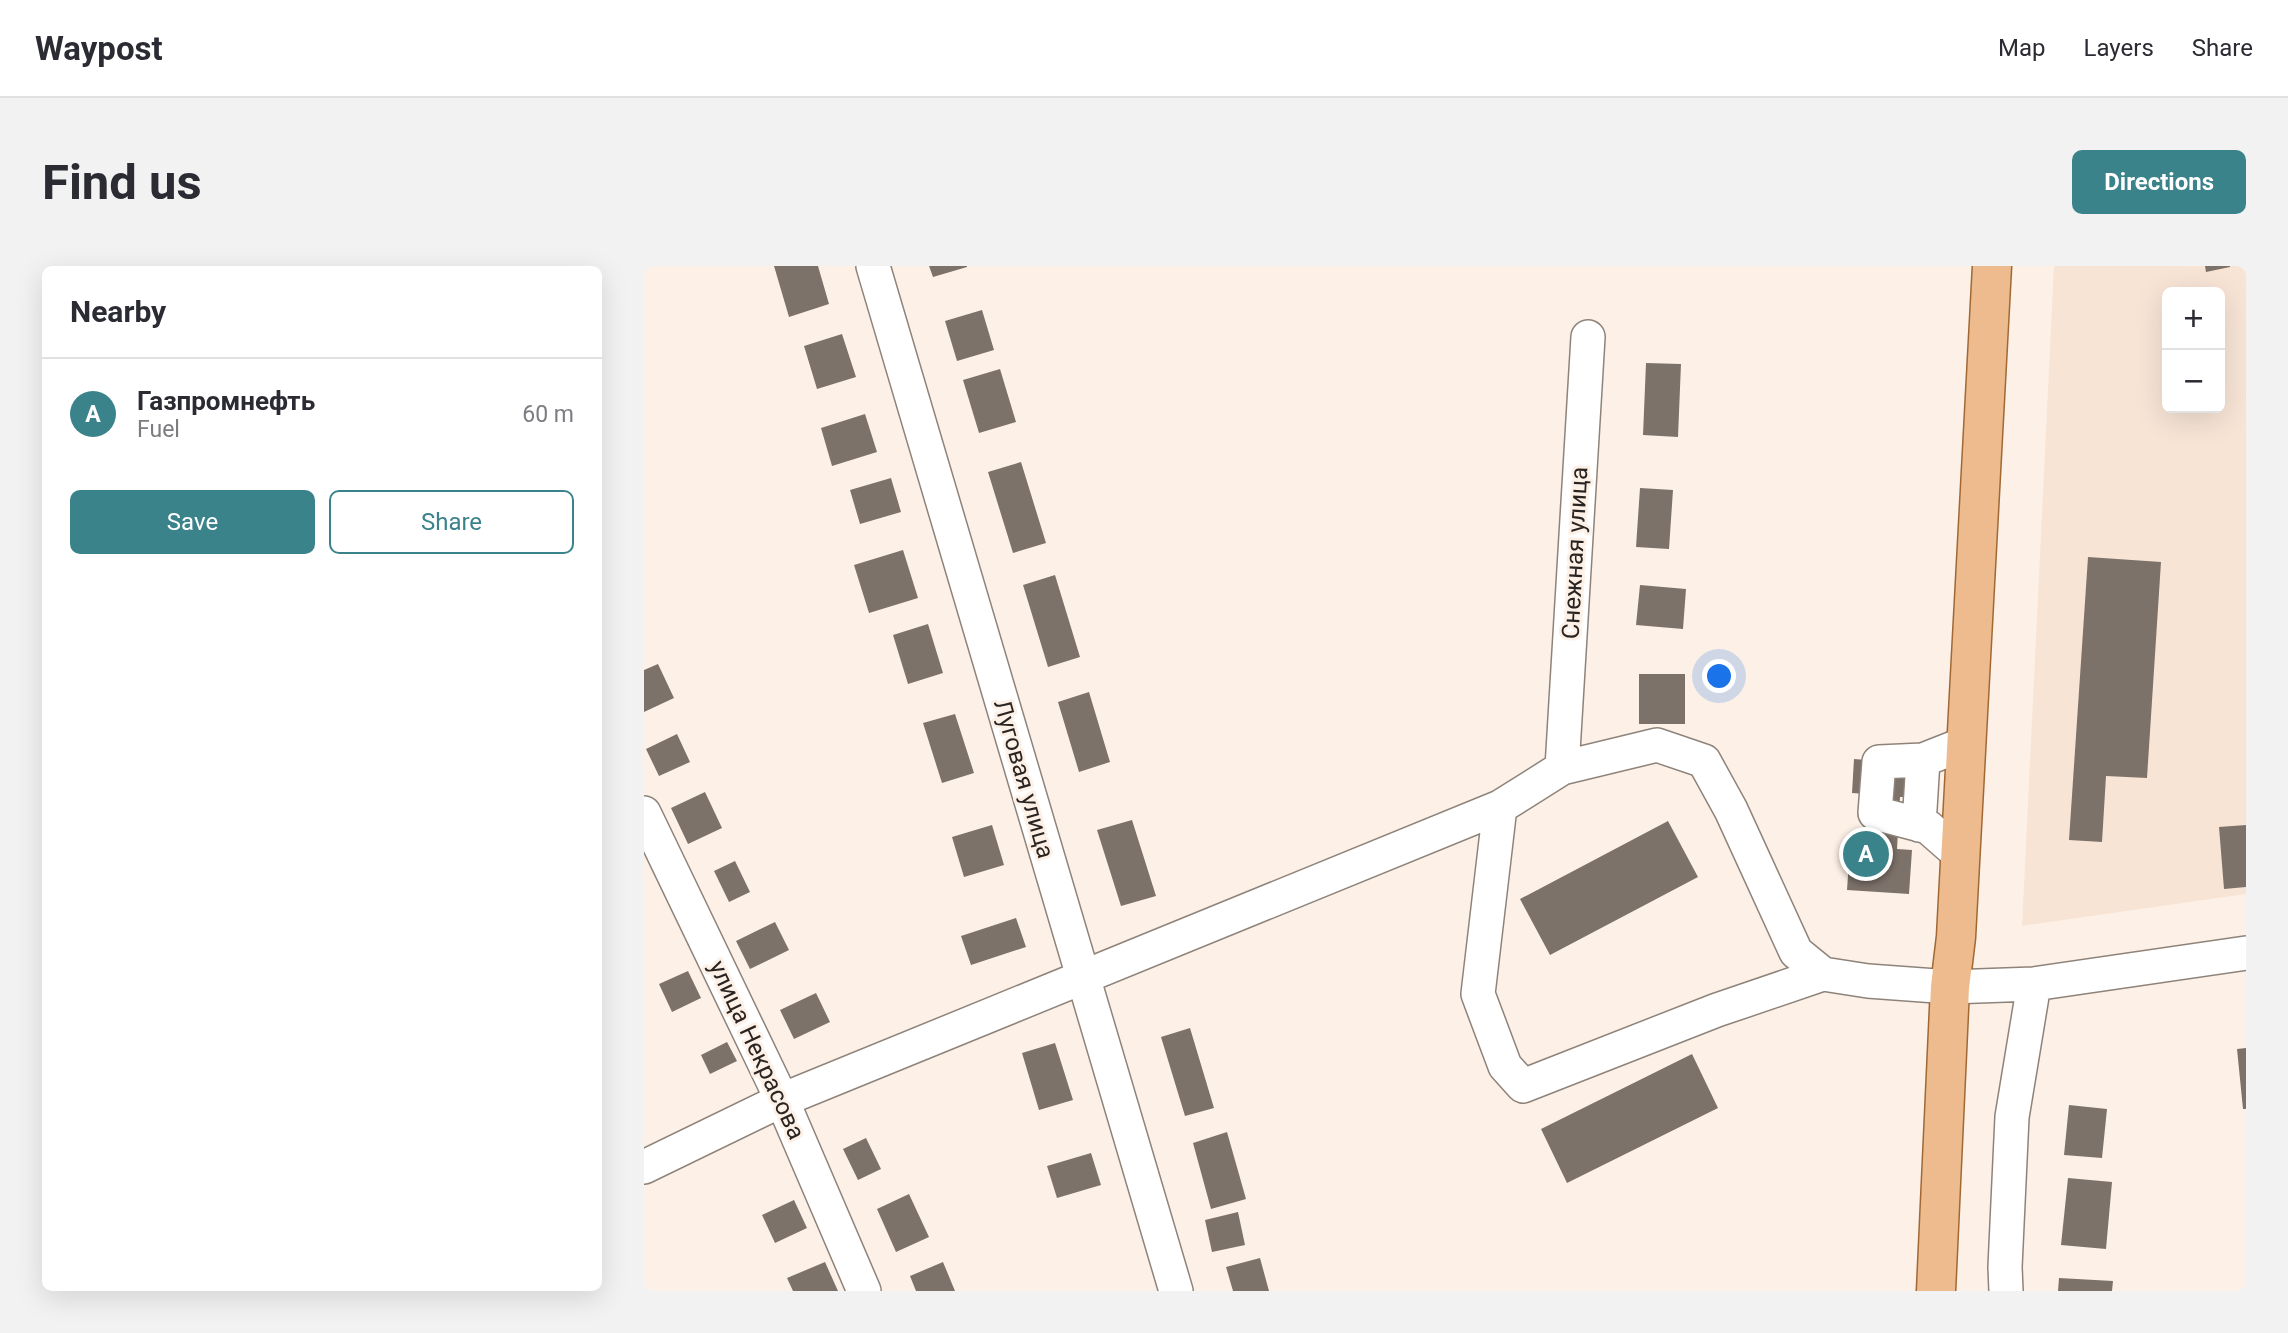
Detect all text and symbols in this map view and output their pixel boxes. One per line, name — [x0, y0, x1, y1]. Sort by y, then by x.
text: Waypost — [35, 29, 163, 68]
text: Map — [1998, 34, 2046, 62]
text: Layers — [2084, 34, 2154, 62]
text: Share — [2192, 34, 2253, 62]
button: Directions — [2072, 150, 2246, 214]
text: Find us — [42, 154, 202, 211]
map controls — [2162, 287, 2225, 413]
button: + — [2162, 287, 2225, 350]
text: Nearby — [70, 294, 166, 329]
button: − — [2162, 350, 2225, 413]
text: Газпромнефть — [137, 386, 315, 416]
text: A — [85, 401, 101, 428]
text: 60 m — [522, 401, 574, 428]
text: Fuel — [137, 416, 180, 443]
street label: Снежная улица — [1557, 466, 1593, 640]
button: Save — [70, 490, 315, 554]
button: Share — [329, 490, 574, 554]
your location — [1702, 659, 1736, 693]
street label: Луговая улица — [988, 696, 1060, 862]
pin: A — [1843, 828, 1889, 880]
street label: улица Некрасова — [703, 956, 811, 1144]

